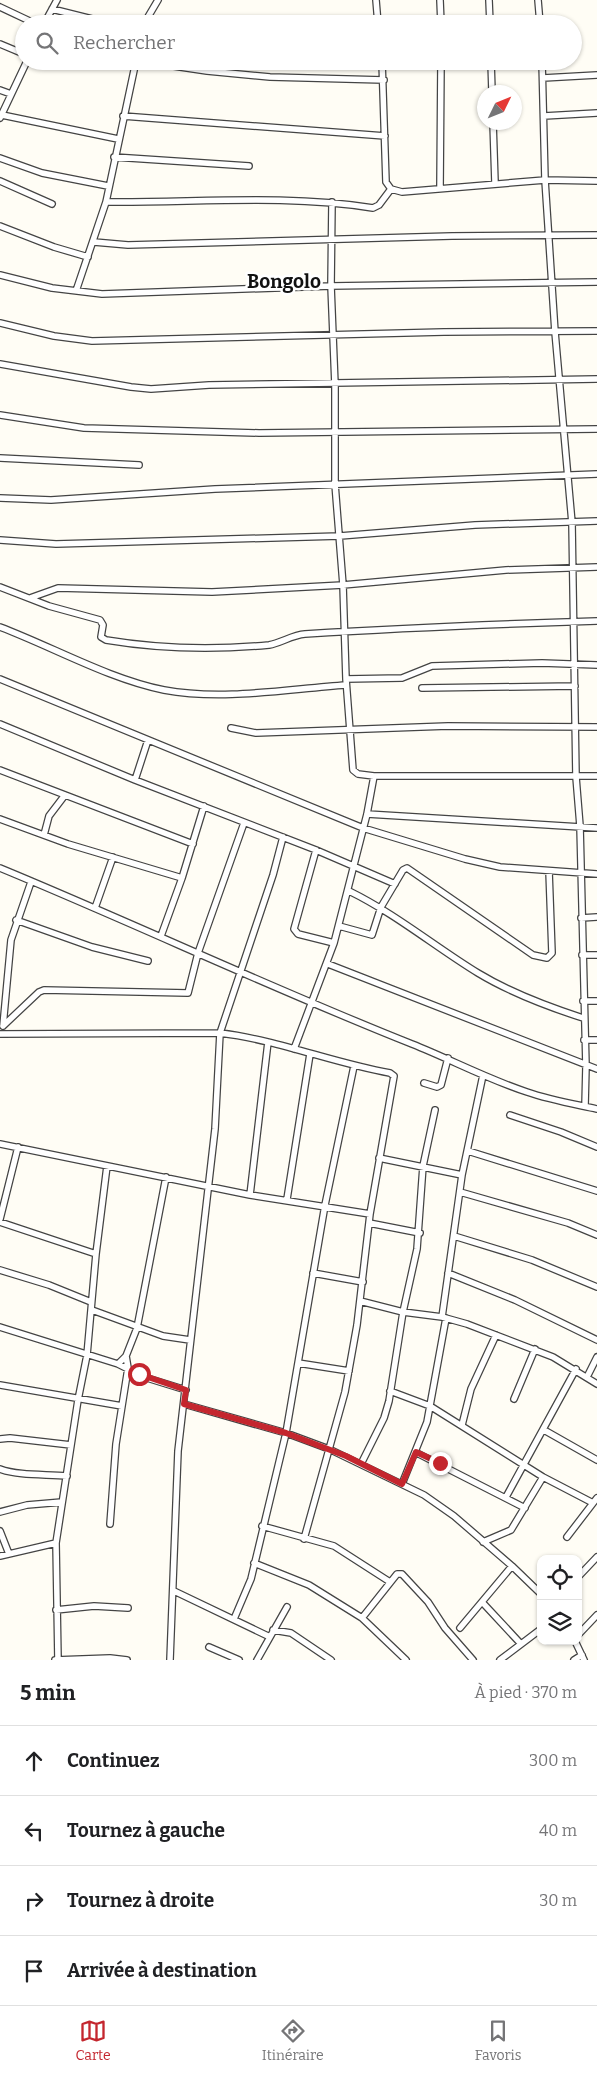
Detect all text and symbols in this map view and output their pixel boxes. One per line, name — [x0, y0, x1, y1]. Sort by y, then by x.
search box — [15, 15, 582, 70]
icon: search — [33, 29, 61, 57]
text: Rechercher — [73, 31, 175, 54]
north arrow — [477, 85, 522, 130]
district label: Bongolo — [247, 270, 321, 293]
route start — [128, 1363, 151, 1386]
route end — [429, 1452, 452, 1475]
map controls — [537, 1555, 582, 1645]
button: locate — [537, 1555, 582, 1600]
button: layers — [537, 1600, 582, 1645]
text: 5 min — [20, 1680, 76, 1706]
text: À pied · 370 m — [475, 1683, 577, 1702]
icon: ahead — [20, 1747, 48, 1775]
text: Continuez — [67, 1749, 160, 1772]
text: 300 m — [529, 1751, 577, 1770]
icon: left — [20, 1817, 48, 1845]
text: Tournez à gauche — [67, 1819, 225, 1842]
text: 40 m — [539, 1821, 577, 1840]
icon: right — [20, 1887, 48, 1915]
text: Tournez à droite — [67, 1889, 214, 1912]
text: 30 m — [539, 1891, 577, 1910]
icon: arrive — [20, 1957, 48, 1985]
text: Arrivée à destination — [67, 1959, 257, 1982]
tab: Carte — [76, 2017, 111, 2064]
tab: Itinéraire — [262, 2017, 324, 2064]
tab: Favoris — [475, 2017, 521, 2064]

